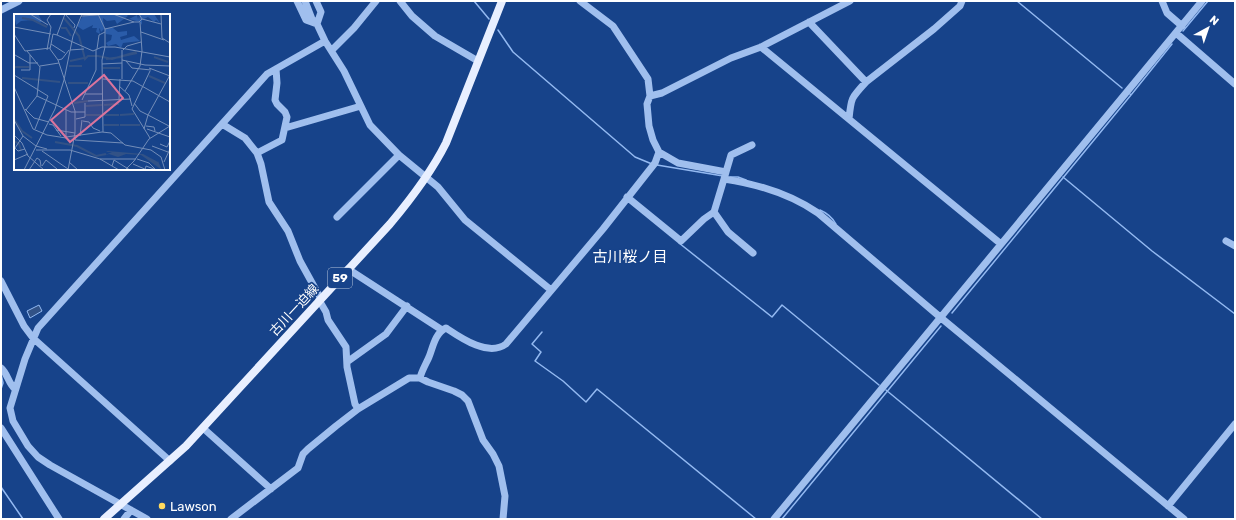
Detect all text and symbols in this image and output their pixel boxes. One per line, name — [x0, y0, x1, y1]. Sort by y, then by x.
north arrow — [1188, 8, 1228, 48]
text: N — [1207, 13, 1221, 28]
inset map — [14, 14, 170, 170]
district label: 古川桜ノ目 — [592, 248, 668, 266]
road number: 59 — [328, 268, 352, 288]
street label: 古川一迫線 — [266, 281, 322, 339]
place label: Lawson — [170, 499, 217, 514]
marker: Lawson — [157, 501, 167, 511]

